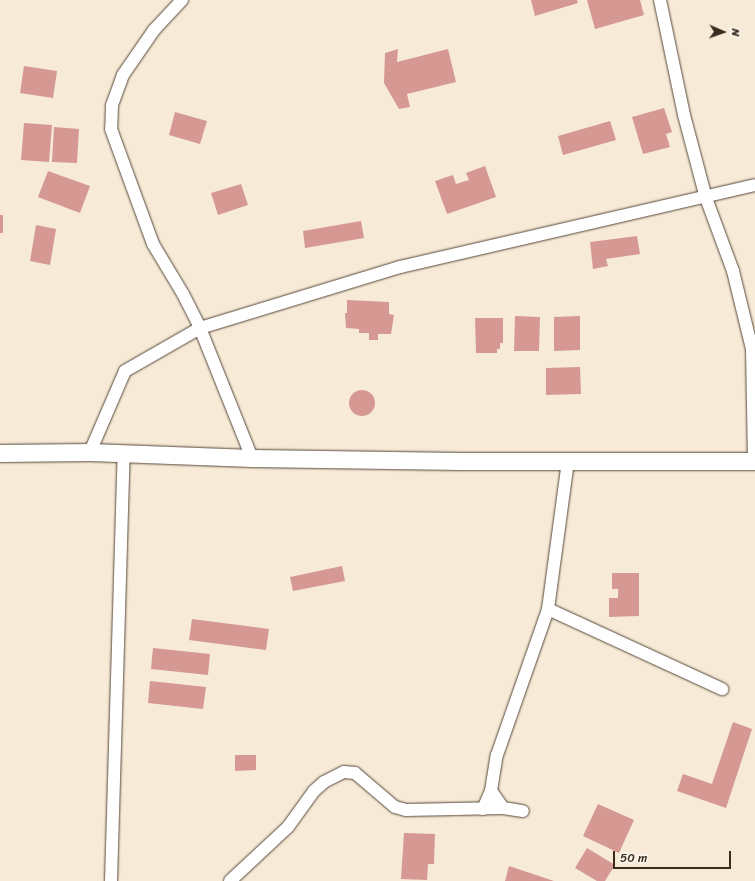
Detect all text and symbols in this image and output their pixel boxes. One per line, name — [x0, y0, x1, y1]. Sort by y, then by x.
north arrow — [703, 12, 743, 52]
text: N — [726, 28, 745, 37]
scale bar — [615, 843, 733, 869]
text: 50 m — [620, 847, 647, 869]

